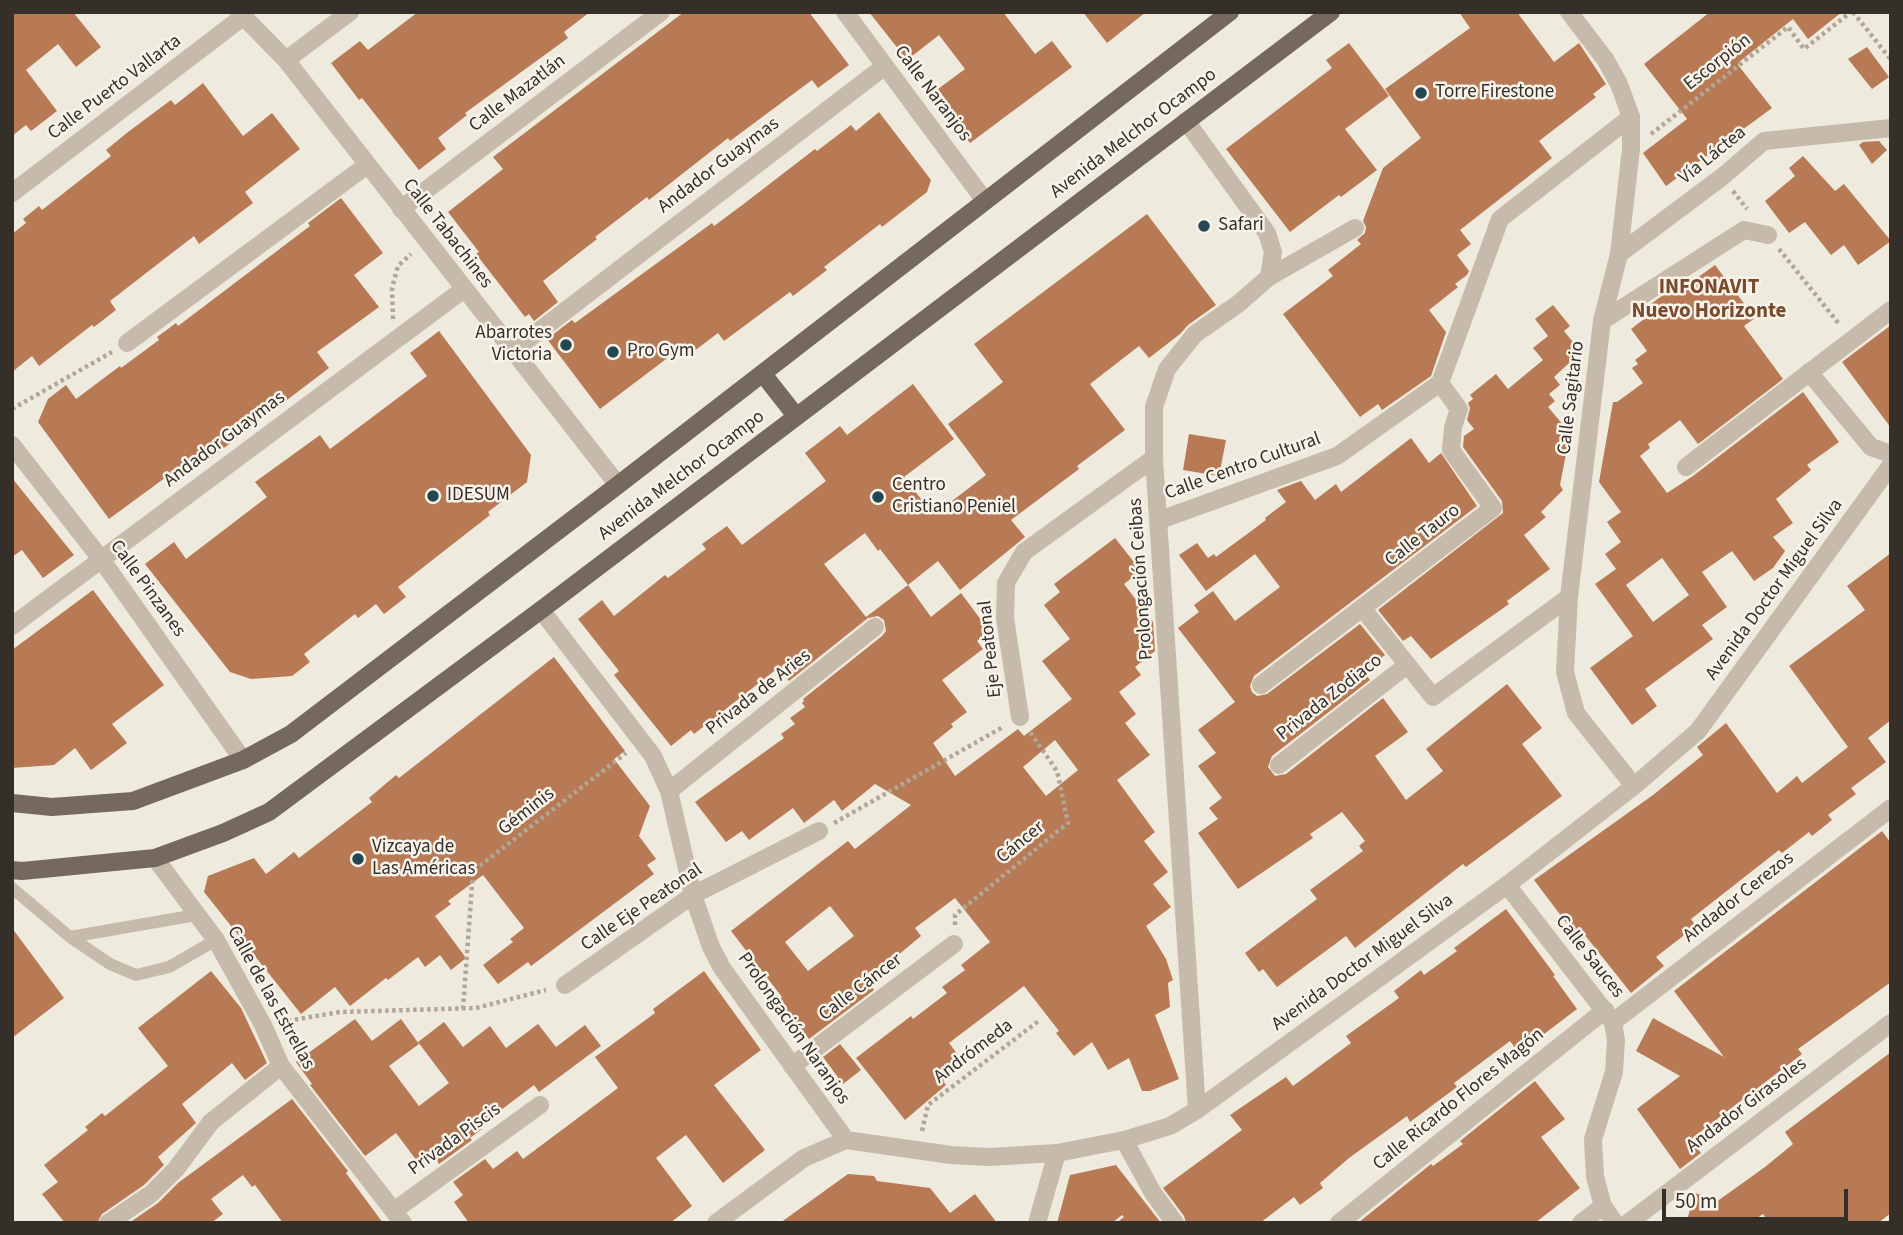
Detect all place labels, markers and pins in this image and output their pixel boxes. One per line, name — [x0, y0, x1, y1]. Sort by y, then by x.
place label: Torre Firestone — [1435, 82, 1554, 104]
marker: Torre Firestone — [1413, 85, 1429, 101]
place label: Safari — [1218, 215, 1264, 237]
marker: Safari — [1196, 218, 1212, 234]
place label: Abarrotes Victoria — [475, 323, 552, 367]
marker: Abarrotes Victoria — [558, 337, 574, 353]
place label: Pro Gym — [627, 341, 695, 363]
marker: Pro Gym — [605, 344, 621, 360]
place label: Centro Cristiano Peniel — [892, 475, 1016, 519]
place label: IDESUM — [447, 485, 510, 507]
marker: IDESUM — [425, 488, 441, 504]
marker: Centro Cristiano Peniel — [870, 489, 886, 505]
place label: Vizcaya de Las Américas — [372, 837, 475, 881]
marker: Vizcaya de Las Américas — [350, 851, 366, 867]

